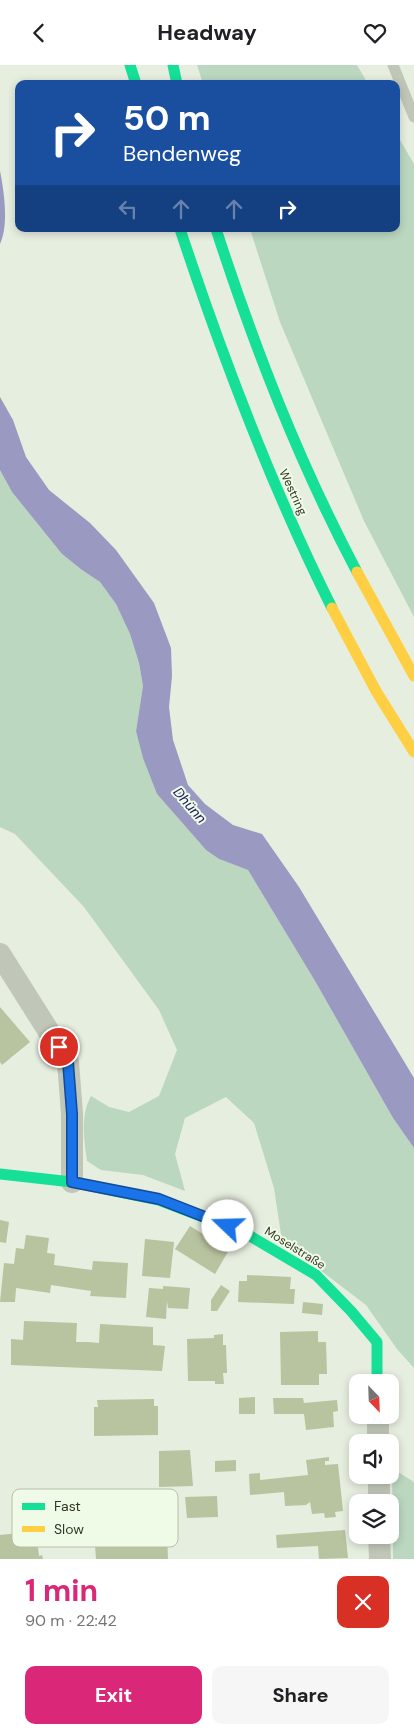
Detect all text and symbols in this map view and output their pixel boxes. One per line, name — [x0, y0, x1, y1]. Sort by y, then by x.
text: Headway — [157, 18, 257, 47]
icon: back — [25, 19, 53, 47]
icon: heart — [361, 19, 389, 47]
text: 50 m — [123, 95, 211, 141]
icon: right — [40, 100, 105, 165]
text: Bendenweg — [123, 139, 241, 168]
icon: left — [114, 195, 142, 223]
icon: ahead — [167, 195, 195, 223]
icon: ahead — [220, 195, 248, 223]
icon: right — [273, 195, 301, 223]
street label: Westring — [275, 466, 311, 518]
water label: Dhünn — [169, 783, 211, 827]
pin — [38, 1026, 80, 1068]
icon: arrive — [45, 1033, 73, 1061]
position arrow — [201, 1199, 253, 1251]
street label: Moselstraße — [262, 1223, 329, 1273]
north arrow — [349, 1374, 399, 1424]
map controls — [349, 1374, 399, 1544]
button: sound — [349, 1434, 399, 1484]
legend — [12, 1489, 178, 1547]
button: layers — [349, 1494, 399, 1544]
text: Fast — [54, 1497, 81, 1515]
text: Slow — [54, 1520, 84, 1538]
text: 1 min — [25, 1571, 98, 1610]
button: close — [337, 1576, 389, 1628]
text: 90 m · 22:42 — [25, 1610, 117, 1631]
button: Exit — [25, 1666, 202, 1724]
button: Share — [212, 1666, 389, 1724]

